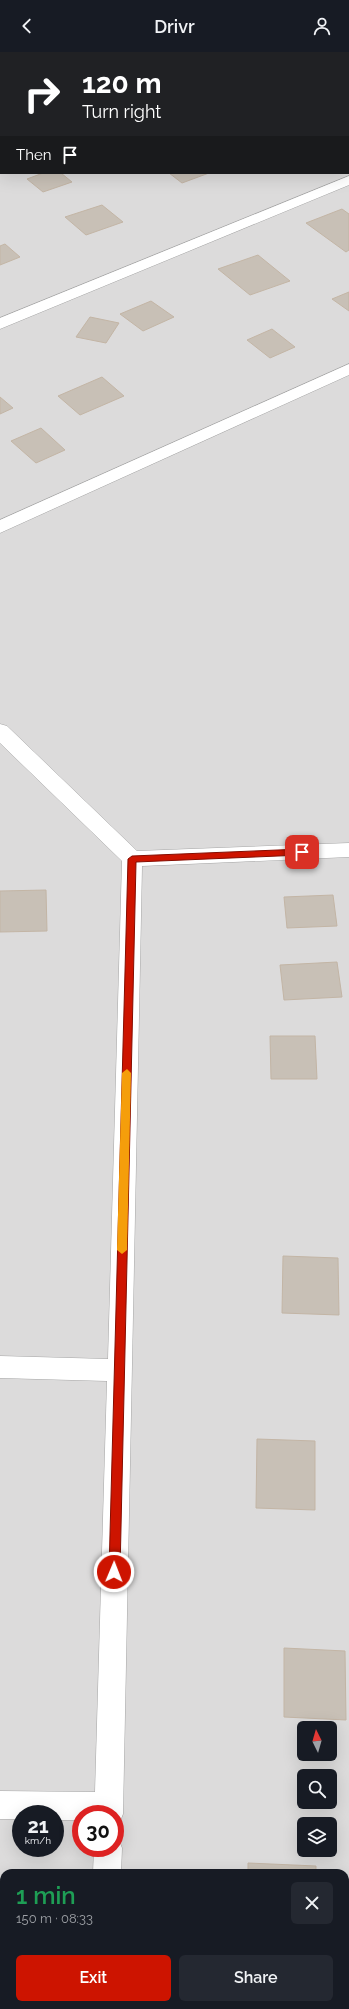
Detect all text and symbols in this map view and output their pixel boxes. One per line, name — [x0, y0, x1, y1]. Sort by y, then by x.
icon: back — [16, 15, 38, 37]
icon: person — [311, 15, 333, 37]
text: Drivr — [154, 16, 195, 37]
text: 120 m — [82, 67, 162, 100]
icon: right — [16, 68, 68, 120]
text: Turn right — [82, 101, 161, 122]
icon: arrive — [59, 144, 81, 166]
text: Then — [16, 146, 51, 164]
pin — [285, 835, 319, 869]
icon: arrive — [291, 841, 313, 863]
position arrow — [93, 1551, 135, 1593]
north arrow — [297, 1721, 337, 1761]
map controls — [297, 1721, 337, 1857]
button: search — [297, 1769, 337, 1809]
speed limit sign: 30 — [72, 1805, 124, 1857]
text: 21 — [27, 1814, 49, 1838]
button: layers — [297, 1817, 337, 1857]
text: km/h — [25, 1835, 51, 1846]
text: 1 min — [16, 1881, 76, 1910]
button: close — [291, 1882, 333, 1924]
text: 150 m · 08:33 — [16, 1911, 93, 1926]
button: Exit — [16, 1955, 171, 2001]
button: Share — [179, 1955, 333, 2001]

